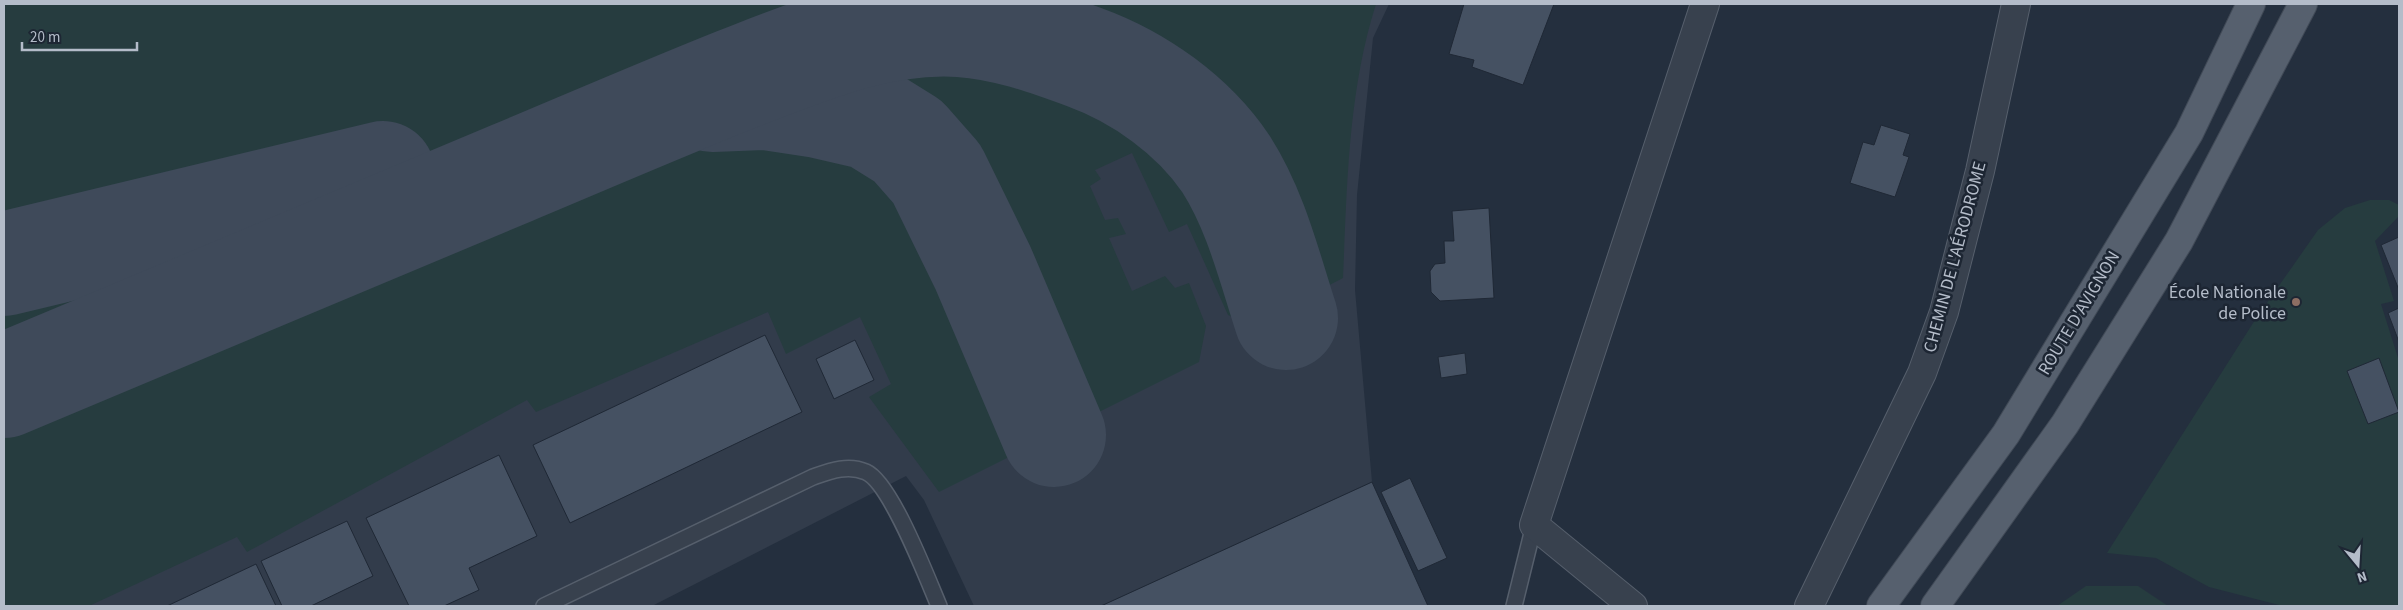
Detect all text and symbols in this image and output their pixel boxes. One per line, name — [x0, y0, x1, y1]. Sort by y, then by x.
scale bar — [22, 20, 138, 52]
text: 20 m — [30, 27, 60, 48]
street label: CHEMIN DE L'AÉRODROME — [1917, 159, 1993, 355]
street label: ROUTE D'AVIGNON — [2032, 246, 2126, 380]
place label: École Nationale de Police — [2169, 280, 2286, 326]
marker: École Nationale de Police — [2290, 296, 2302, 308]
north arrow — [2333, 540, 2383, 590]
text: N — [2354, 565, 2369, 587]

